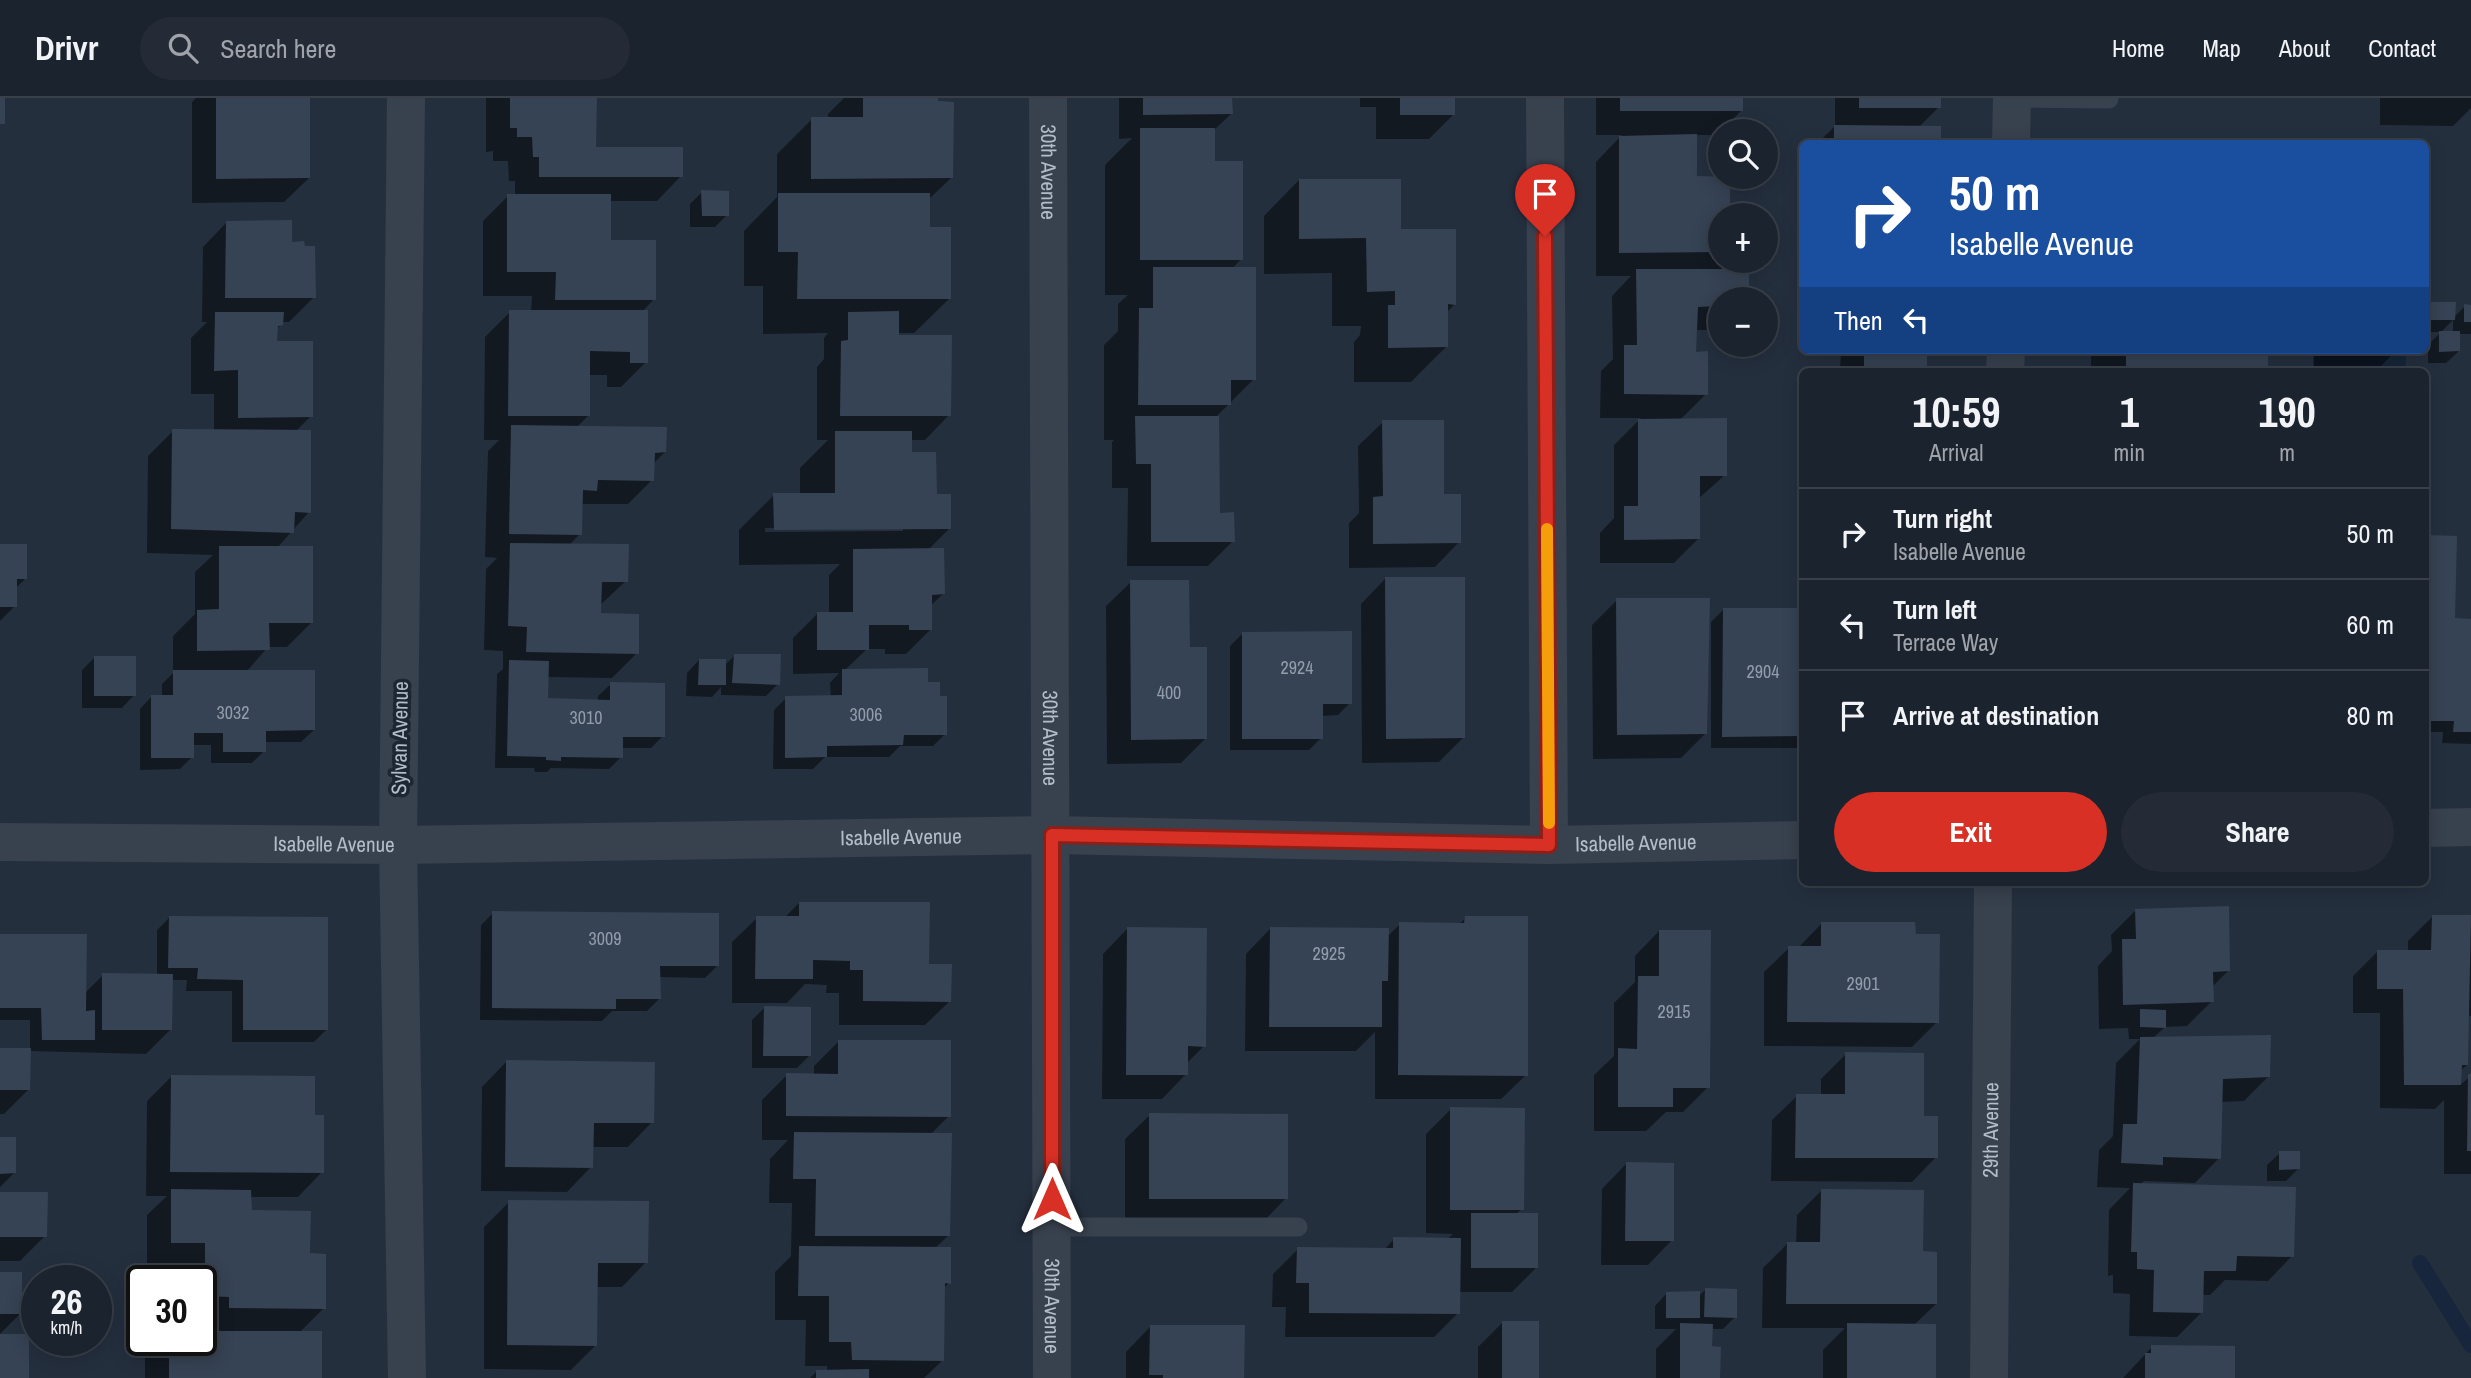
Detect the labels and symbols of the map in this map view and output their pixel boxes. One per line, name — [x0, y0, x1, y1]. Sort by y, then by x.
street label: 30th Avenue — [1034, 124, 1063, 220]
pin — [1515, 164, 1575, 236]
house number: 2924 — [1281, 655, 1313, 680]
house number: 2904 — [1747, 659, 1779, 684]
house number: 400 — [1157, 680, 1181, 705]
street label: Sylvan Avenue — [384, 681, 415, 795]
street label: 30th Avenue — [1036, 690, 1065, 786]
house number: 3032 — [217, 700, 249, 725]
house number: 3006 — [850, 702, 882, 727]
house number: 3010 — [570, 705, 602, 730]
street label: Isabelle Avenue — [840, 821, 962, 852]
street label: Isabelle Avenue — [1575, 827, 1697, 858]
street label: Isabelle Avenue — [273, 829, 395, 859]
house number: 3009 — [589, 926, 621, 951]
house number: 2925 — [1313, 941, 1345, 966]
house number: 2901 — [1847, 971, 1880, 996]
house number: 2915 — [1658, 999, 1690, 1024]
street label: 29th Avenue — [1976, 1082, 2005, 1178]
position arrow — [1015, 1162, 1089, 1236]
street label: 30th Avenue — [1038, 1258, 1067, 1354]
speed limit sign: 30 — [126, 1265, 217, 1356]

